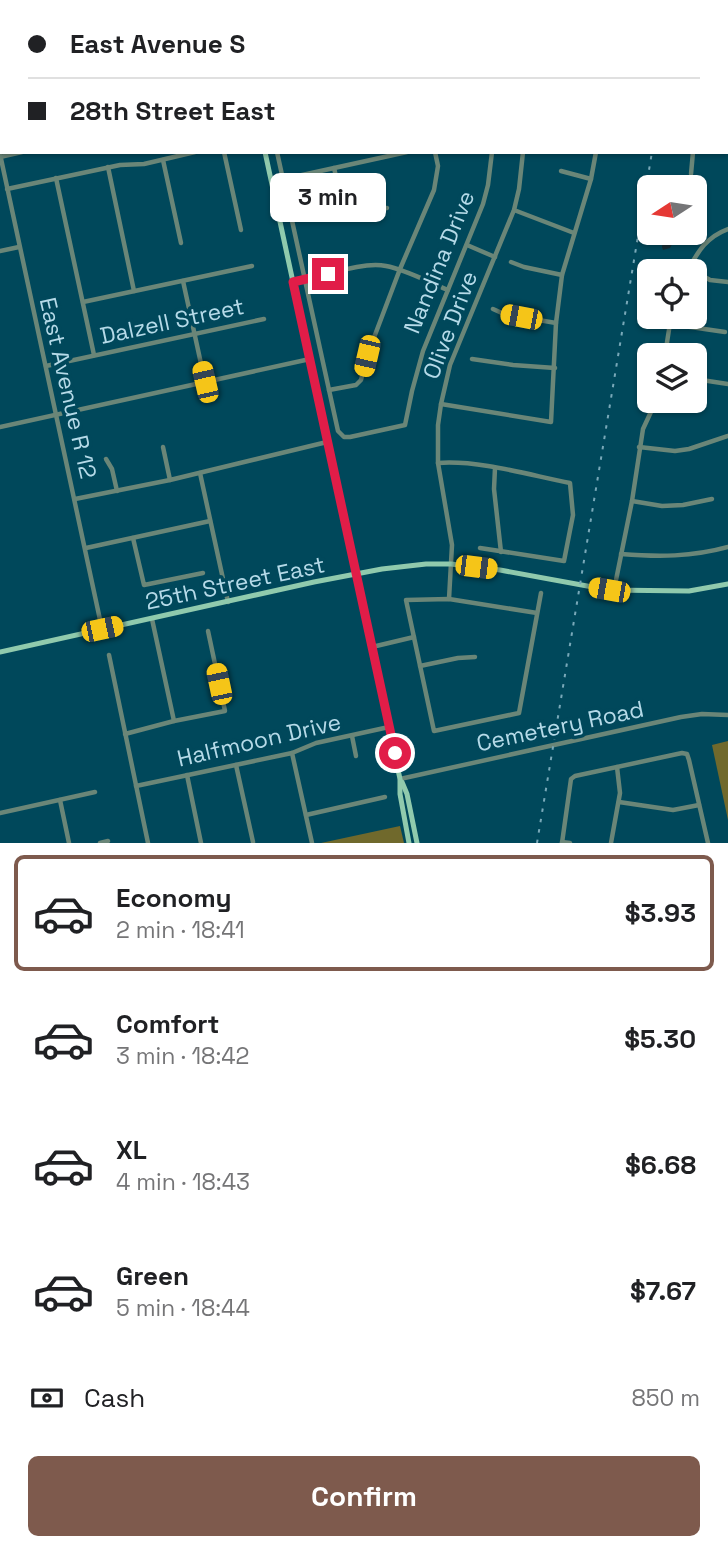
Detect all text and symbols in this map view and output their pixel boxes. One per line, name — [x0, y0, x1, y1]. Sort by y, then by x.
text: East Avenue S — [70, 27, 245, 61]
text: 28th Street East — [70, 94, 276, 128]
callout: 3 min — [270, 173, 386, 222]
north arrow — [637, 175, 707, 245]
map controls — [637, 175, 707, 413]
text: 3 min — [298, 182, 358, 212]
street label: Nandina Drive — [397, 186, 481, 338]
route end — [312, 258, 344, 290]
button: locate — [637, 259, 707, 329]
street label: Olive Drive — [416, 267, 484, 383]
street label: Dalzell Street — [97, 291, 247, 351]
street label: East Avenue R 12 — [33, 294, 103, 482]
car — [499, 303, 544, 331]
car — [353, 333, 382, 379]
button: layers — [637, 343, 707, 413]
car — [191, 359, 220, 405]
street label: 25th Street East — [142, 549, 328, 617]
car — [454, 554, 499, 580]
car — [587, 576, 632, 604]
car — [80, 614, 125, 644]
car — [205, 661, 234, 707]
street label: Cemetery Road — [474, 694, 646, 758]
street label: Halfmoon Drive — [174, 707, 344, 773]
route start — [379, 737, 411, 769]
text: Economy — [116, 881, 232, 915]
icon: car — [32, 882, 95, 945]
text: $3.93 — [625, 896, 696, 930]
text: 2 min · 18:41 — [116, 915, 245, 945]
text: Comfort — [116, 1007, 219, 1041]
icon: car — [32, 1008, 95, 1071]
text: $5.30 — [624, 1022, 696, 1056]
text: 3 min · 18:42 — [116, 1041, 249, 1071]
text: XL — [116, 1133, 147, 1167]
icon: car — [32, 1134, 95, 1197]
text: $6.68 — [625, 1148, 696, 1182]
text: 4 min · 18:43 — [116, 1167, 250, 1197]
text: Green — [116, 1259, 189, 1293]
icon: car — [32, 1260, 95, 1323]
text: $7.67 — [630, 1274, 696, 1308]
text: 5 min · 18:44 — [116, 1293, 250, 1323]
icon: cash — [28, 1379, 66, 1417]
text: Cash — [84, 1381, 145, 1415]
text: 850 m — [631, 1383, 700, 1413]
button: Confirm — [28, 1456, 700, 1536]

